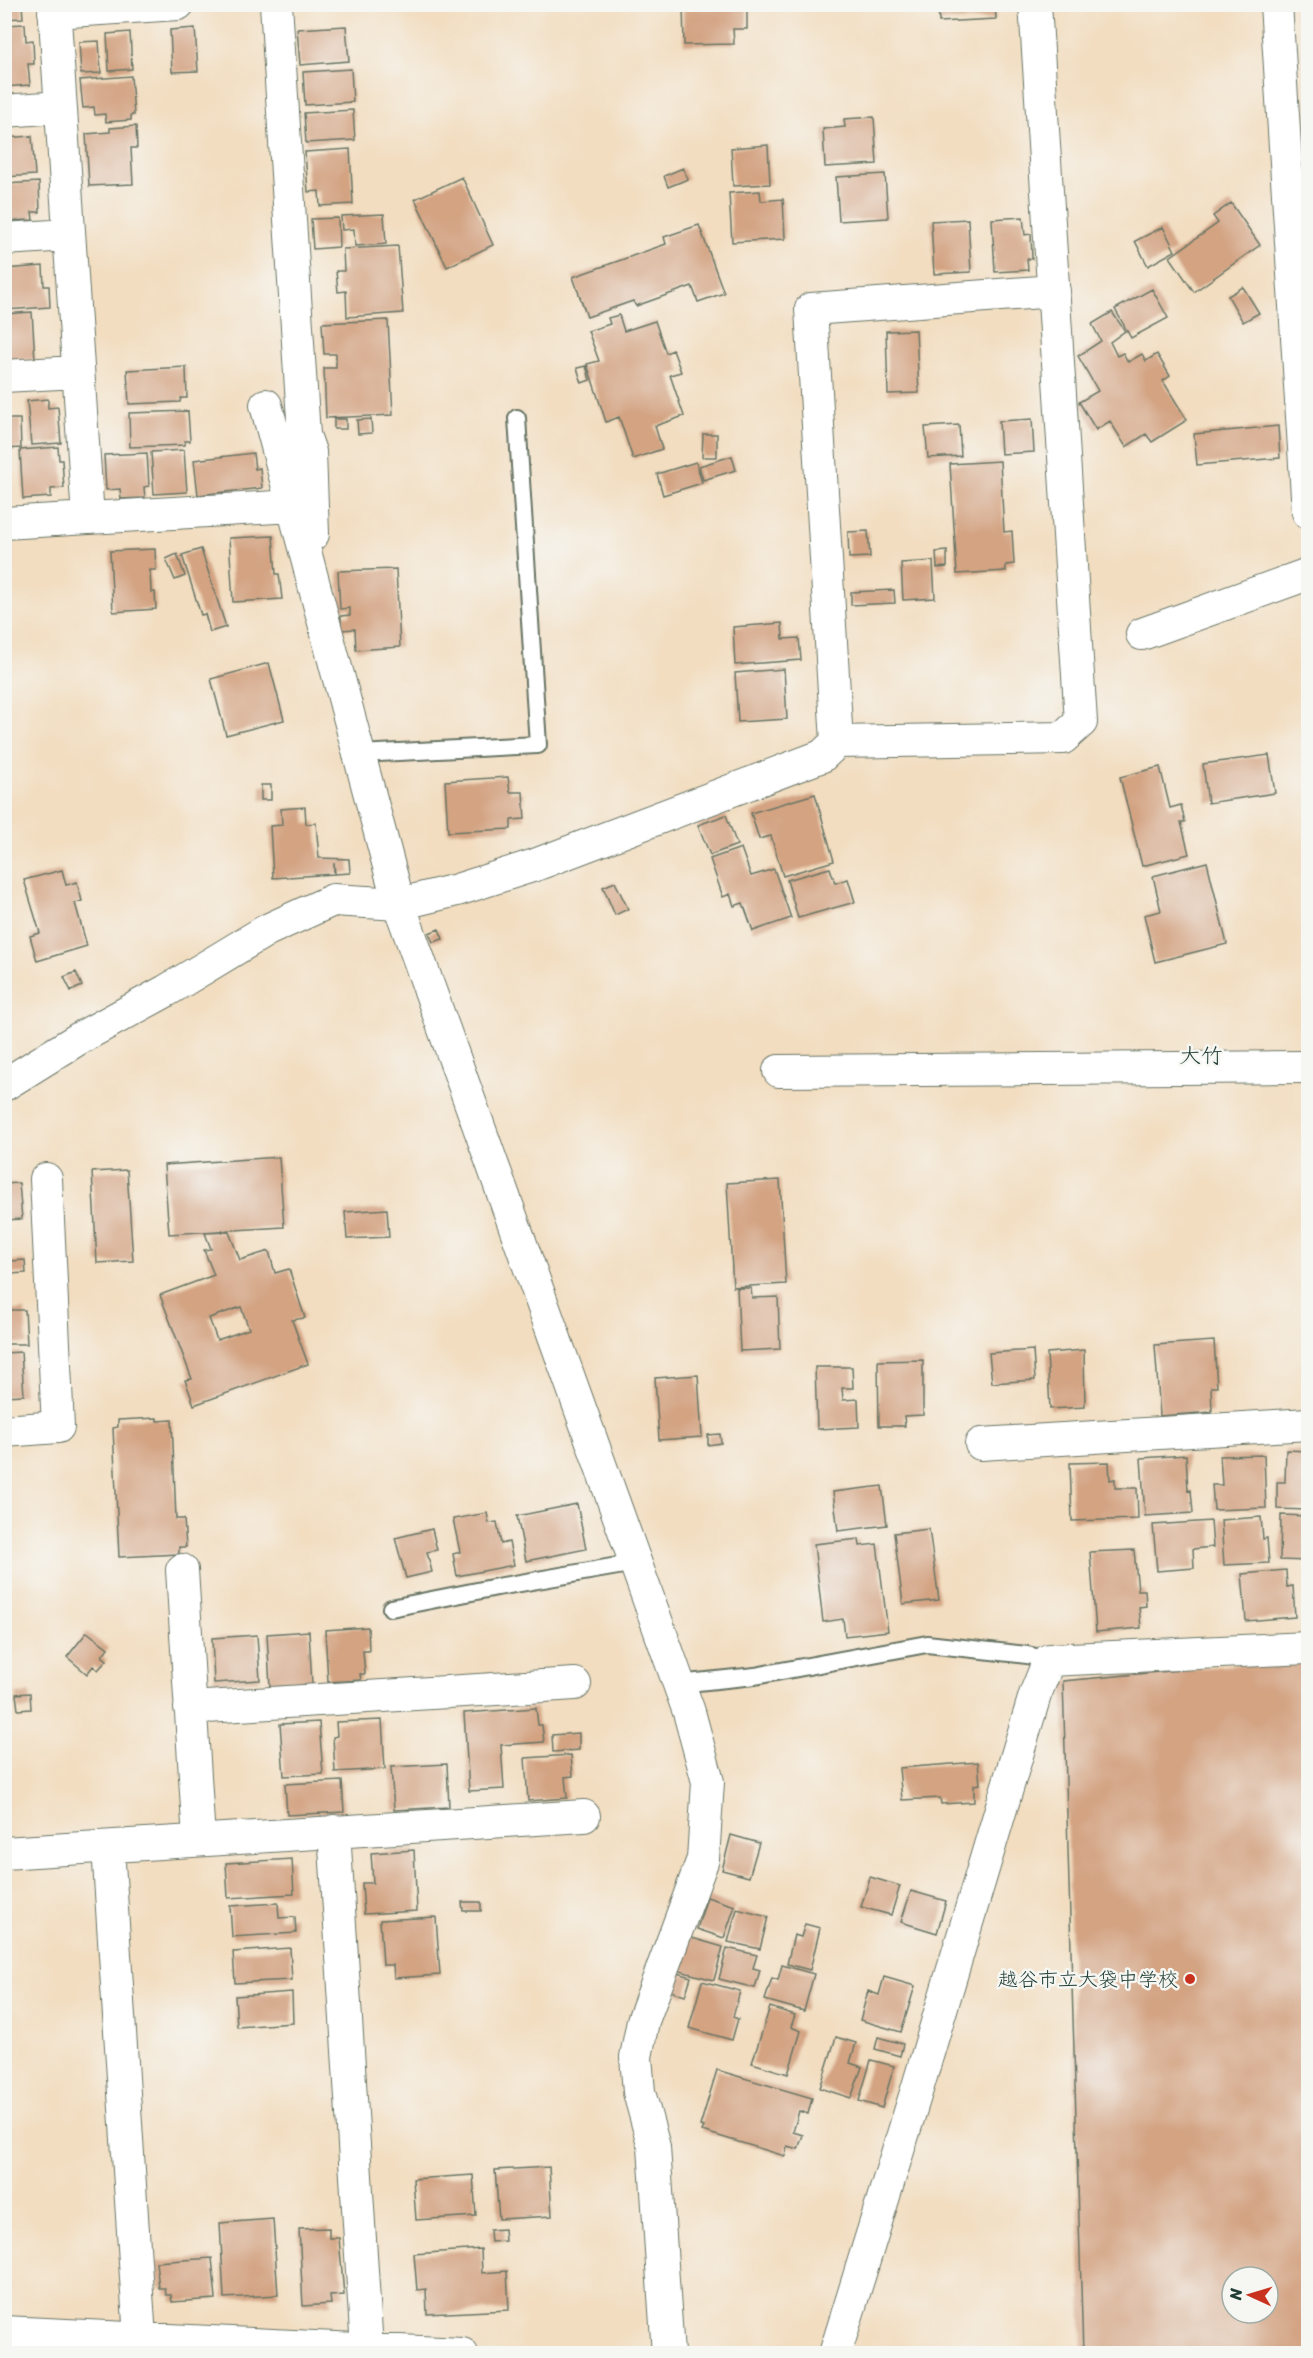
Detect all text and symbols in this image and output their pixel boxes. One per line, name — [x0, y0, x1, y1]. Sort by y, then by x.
district label: 大竹 — [1179, 1036, 1223, 1075]
place label: 越谷市立大袋中学校 — [998, 1962, 1178, 1997]
marker: 越谷市立大袋中学校 — [1183, 1972, 1197, 1986]
north arrow — [1220, 2265, 1280, 2325]
text: N — [1221, 2287, 1250, 2302]

